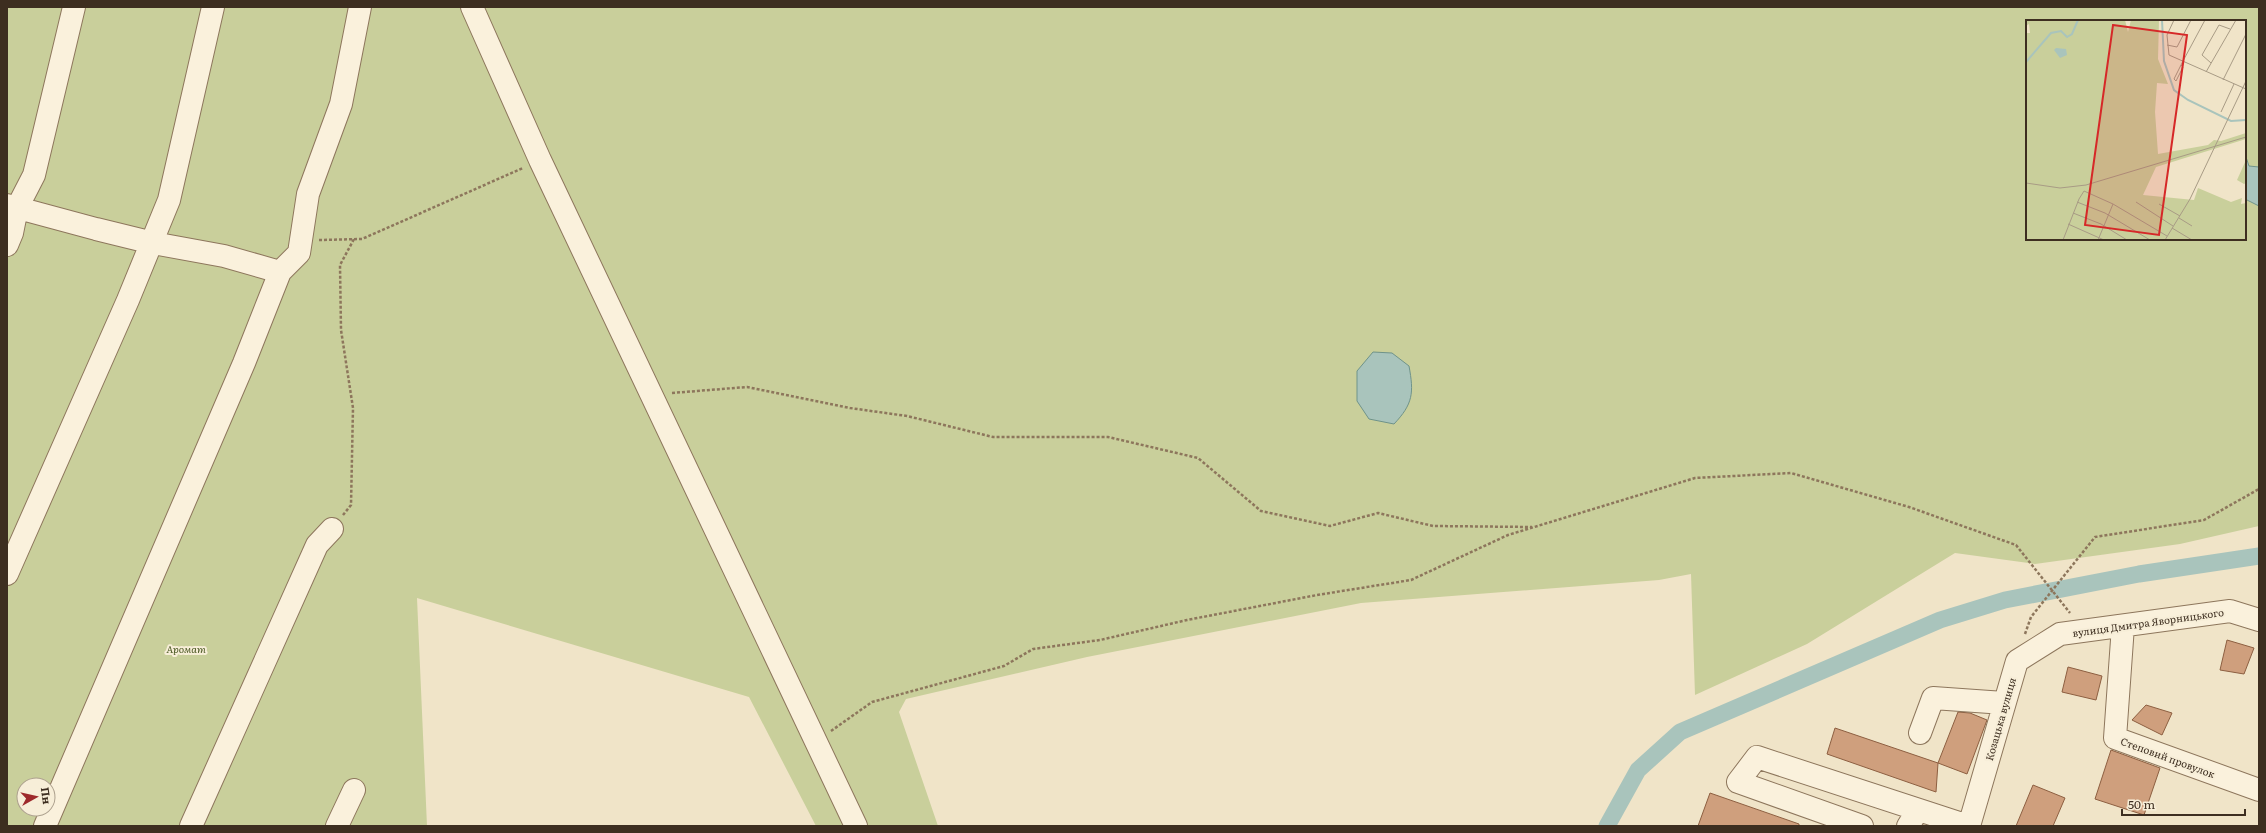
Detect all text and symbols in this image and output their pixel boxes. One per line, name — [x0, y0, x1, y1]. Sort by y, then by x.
inset map — [2026, 20, 2246, 240]
street label: вулиця Дмитра Яворницького — [2071, 604, 2225, 640]
park label: Аромат — [166, 641, 206, 656]
street label: Козацька вулиця — [1981, 676, 2019, 762]
street label: Степовий провулок — [2119, 733, 2217, 781]
north arrow — [16, 777, 56, 817]
text: Пн — [38, 786, 56, 805]
scale bar — [2122, 791, 2245, 817]
text: 50 m — [2128, 795, 2155, 813]

